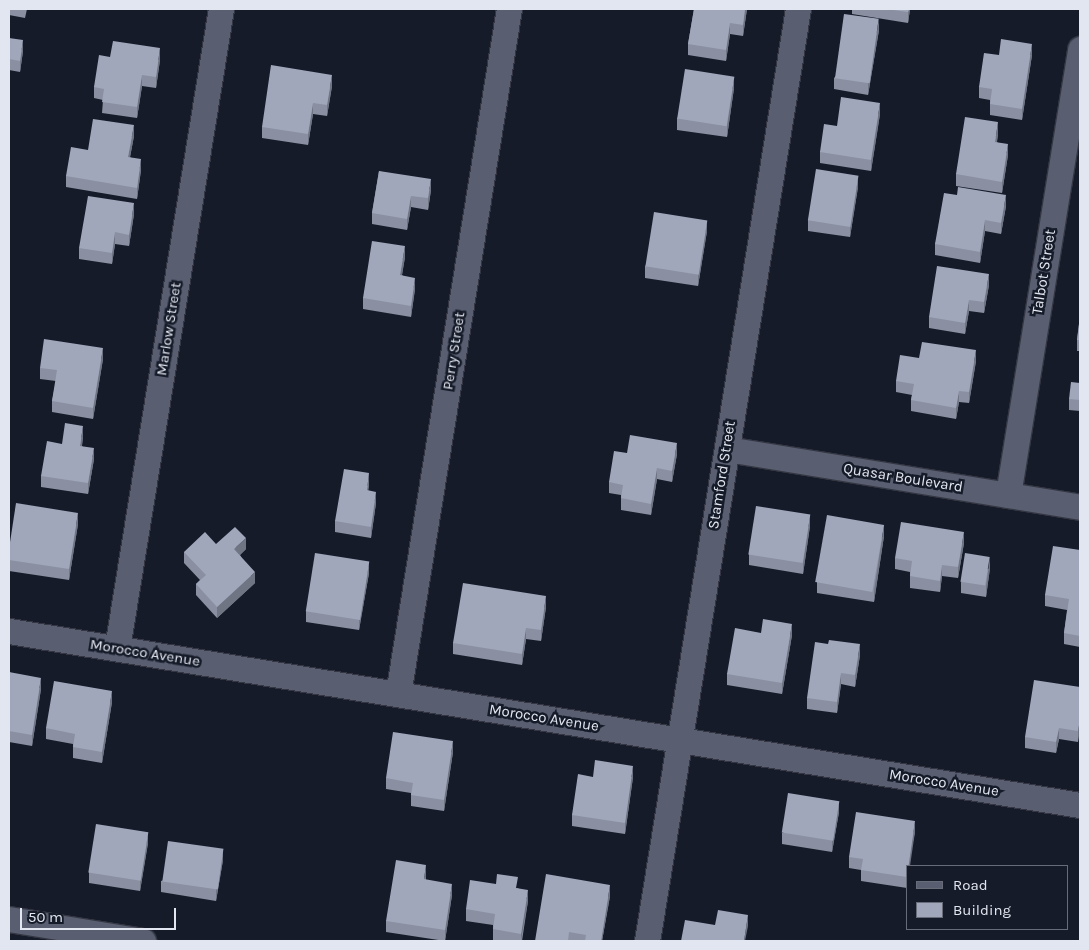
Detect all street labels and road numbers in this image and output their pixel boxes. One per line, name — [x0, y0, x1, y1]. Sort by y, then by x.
street label: Talbot Street — [1028, 228, 1060, 316]
street label: Marlow Street — [153, 281, 185, 377]
street label: Perry Street — [439, 311, 469, 391]
street label: Stamford Street — [705, 420, 739, 530]
street label: Quasar Boulevard — [842, 460, 964, 496]
street label: Morocco Avenue — [89, 635, 201, 671]
street label: Morocco Avenue — [488, 700, 600, 736]
street label: Morocco Avenue — [888, 765, 1000, 801]

